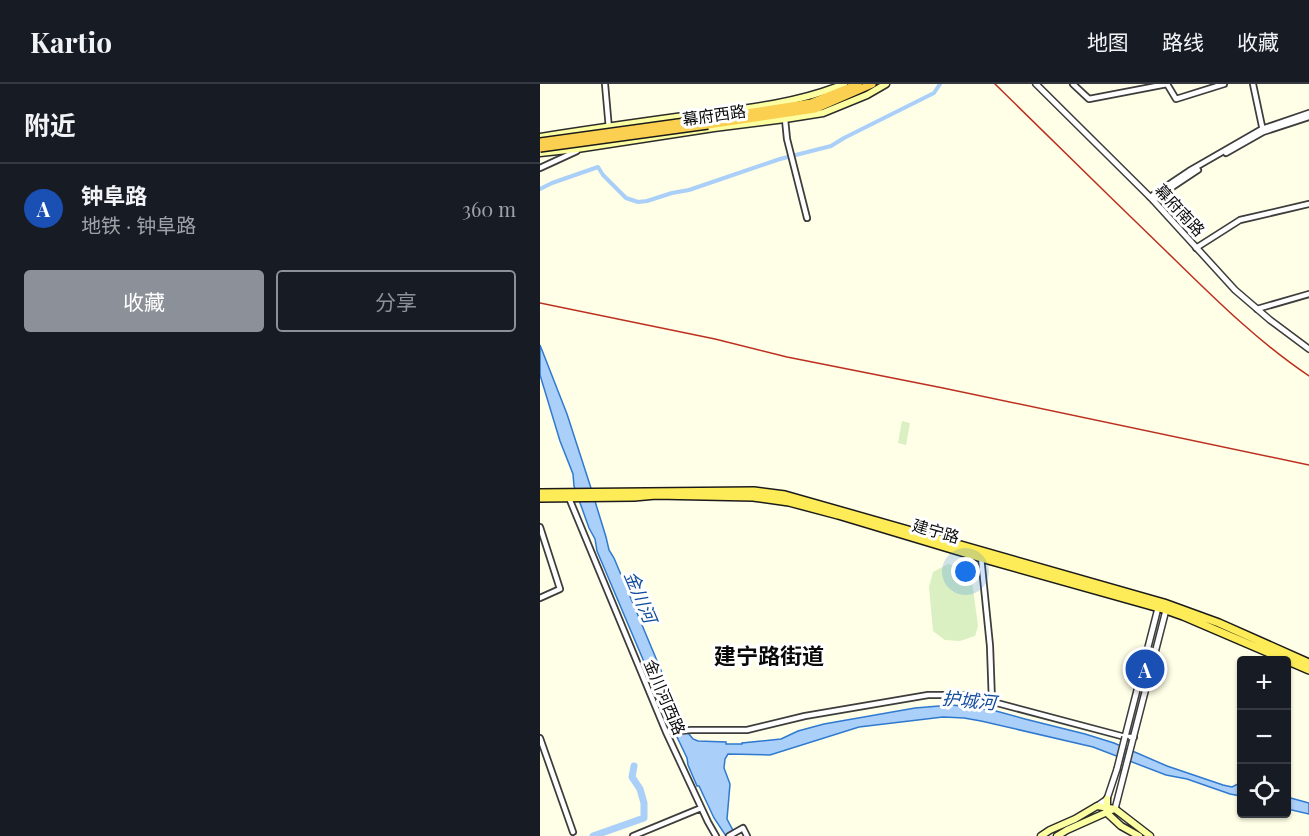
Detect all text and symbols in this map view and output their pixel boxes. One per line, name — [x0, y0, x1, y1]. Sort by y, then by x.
text: Kartio — [30, 23, 112, 60]
text: 地图 — [1087, 27, 1129, 55]
text: 路线 — [1162, 27, 1204, 55]
text: 收藏 — [1237, 27, 1279, 55]
street label: 幕府西路 — [681, 100, 747, 129]
text: 附近 — [24, 107, 76, 142]
street label: 幕府南路 — [1151, 179, 1210, 240]
text: 钟阜路 — [81, 180, 147, 210]
text: A — [37, 195, 50, 222]
text: 360 m — [462, 195, 516, 222]
text: 地铁 · 钟阜路 — [81, 211, 196, 238]
button: 收藏 — [24, 270, 264, 332]
button: 分享 — [276, 270, 516, 332]
street label: 建宁路 — [910, 514, 962, 547]
your location — [951, 557, 980, 586]
water label: 金川河 — [619, 567, 664, 629]
district label: 建宁路街道 — [714, 640, 824, 670]
pin: A — [1126, 646, 1164, 692]
street label: 金川河西路 — [640, 656, 691, 738]
map controls — [1237, 656, 1291, 818]
button: + — [1237, 656, 1291, 710]
water label: 护城河 — [941, 686, 1000, 715]
button: − — [1237, 710, 1291, 764]
button: locate — [1237, 764, 1291, 818]

